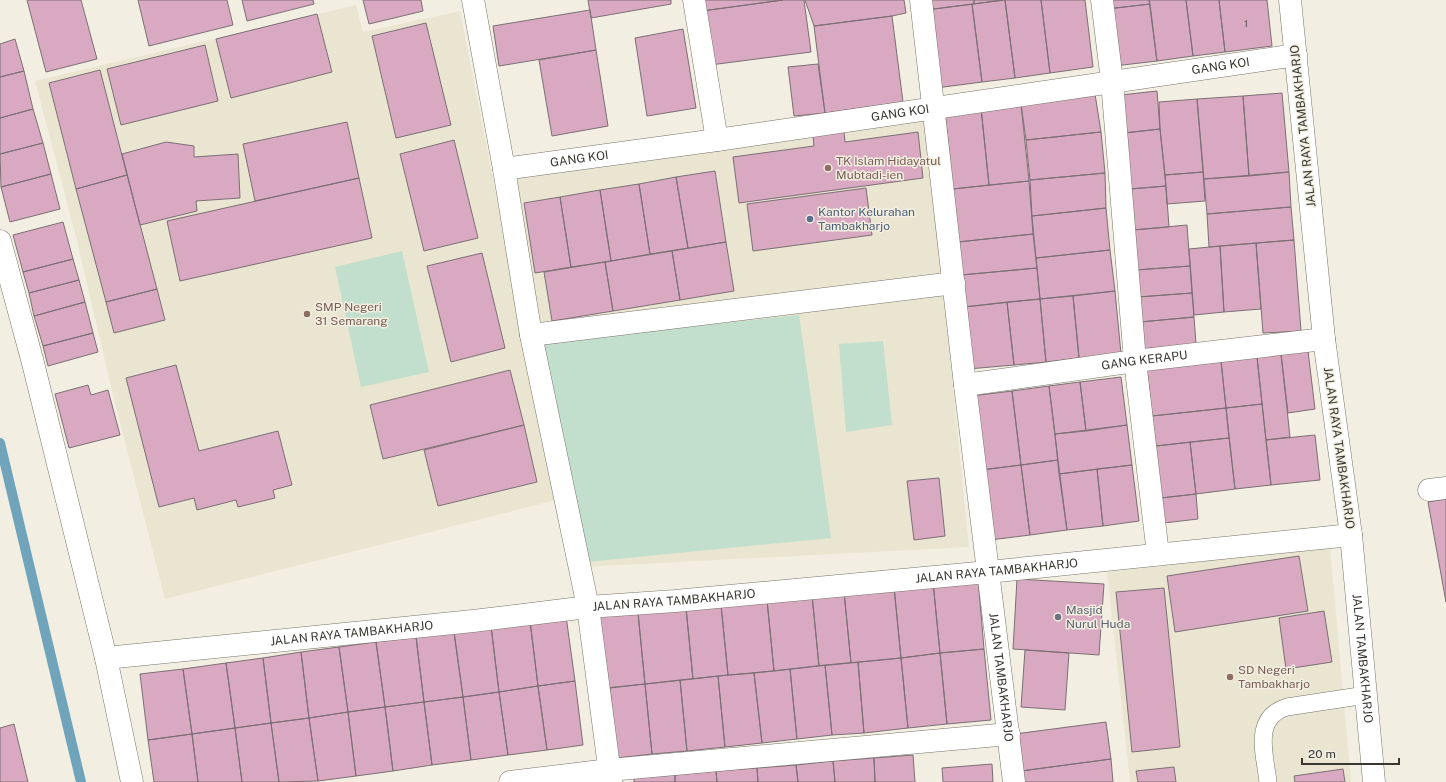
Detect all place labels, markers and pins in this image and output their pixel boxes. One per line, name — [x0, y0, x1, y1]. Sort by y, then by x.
place label: TK Islam Hidayatul Mubtadi-ien — [836, 154, 941, 182]
marker: TK Islam Hidayatul Mubtadi-ien — [823, 163, 833, 173]
place label: Kantor Kelurahan Tambakharjo — [818, 205, 915, 233]
marker: Kantor Kelurahan Tambakharjo — [805, 214, 815, 224]
place label: SMP Negeri 31 Semarang — [315, 300, 388, 328]
marker: SMP Negeri 31 Semarang — [302, 309, 312, 319]
place label: Masjid Nurul Huda — [1066, 603, 1130, 631]
marker: Masjid Nurul Huda — [1053, 612, 1063, 622]
place label: SD Negeri Tambakharjo — [1238, 663, 1310, 691]
marker: SD Negeri Tambakharjo — [1225, 672, 1235, 682]

